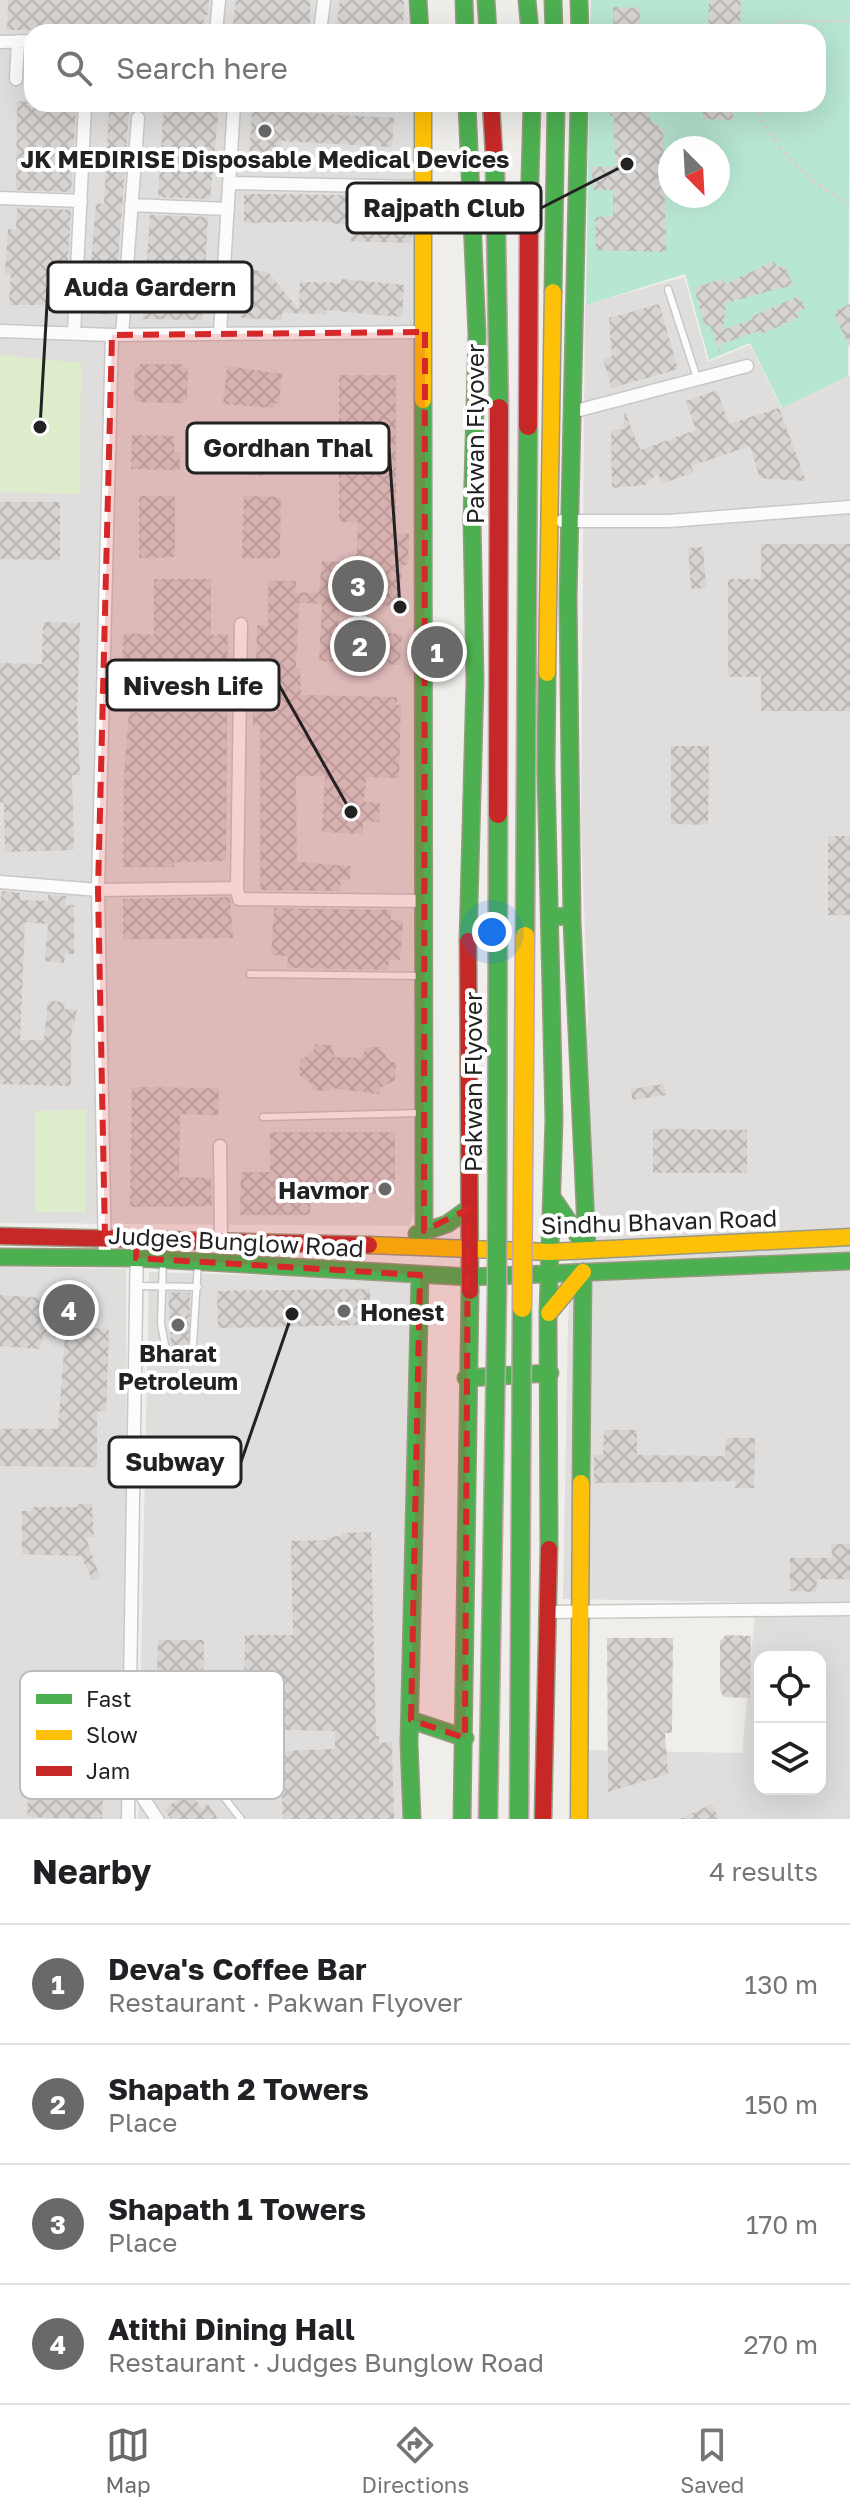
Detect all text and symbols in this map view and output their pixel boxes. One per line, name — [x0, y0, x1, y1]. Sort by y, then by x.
search box — [24, 24, 826, 112]
icon: search — [52, 46, 96, 90]
text: Search here — [116, 50, 288, 86]
marker: JK MEDIRISE Disposable Medical Devices — [256, 122, 274, 140]
north arrow — [658, 136, 730, 208]
place label: JK MEDIRISE Disposable Medical Devices — [21, 144, 510, 173]
callout: Rajpath Club — [347, 183, 541, 233]
text: Rajpath Club — [363, 192, 525, 223]
callout: Auda Gardern — [48, 262, 252, 312]
text: Auda Gardern — [64, 271, 236, 302]
street label: Pakwan Flyover — [460, 344, 489, 524]
callout: Gordhan Thal — [187, 423, 389, 473]
text: Gordhan Thal — [203, 432, 373, 463]
pin: 3 — [332, 556, 384, 616]
pin: 2 — [334, 616, 386, 676]
pin: 1 — [411, 622, 463, 682]
callout: Nivesh Life — [107, 660, 279, 710]
text: Nivesh Life — [123, 670, 263, 701]
your location — [472, 912, 512, 952]
street label: Pakwan Flyover — [458, 992, 487, 1172]
place label: Havmor — [278, 1175, 369, 1204]
marker: Havmor — [376, 1180, 394, 1198]
street label: Sindhu Bhavan Road — [540, 1202, 778, 1240]
street label: Judges Bunglow Road — [107, 1220, 365, 1262]
pin: 4 — [43, 1280, 95, 1340]
place label: Honest — [360, 1297, 444, 1326]
marker: Honest — [335, 1302, 353, 1320]
marker: Bharat Petroleum — [169, 1316, 187, 1334]
place label: Bharat Petroleum — [118, 1338, 238, 1395]
callout: Subway — [109, 1437, 241, 1487]
text: Subway — [125, 1446, 225, 1477]
map controls — [754, 1651, 826, 1795]
button: locate — [754, 1651, 826, 1723]
legend — [20, 1671, 284, 1799]
text: Fast — [86, 1685, 132, 1712]
text: Slow — [86, 1721, 138, 1748]
button: layers — [754, 1723, 826, 1795]
text: Jam — [86, 1757, 130, 1784]
text: Nearby — [32, 1851, 152, 1891]
text: 4 results — [709, 1856, 818, 1887]
text: Deva's Coffee Bar — [108, 1951, 367, 1987]
text: 1 — [51, 1969, 65, 2000]
text: 130 m — [745, 1969, 818, 2000]
text: Restaurant · Pakwan Flyover — [108, 1987, 462, 2018]
text: Shapath 2 Towers — [108, 2071, 369, 2107]
text: 2 — [50, 2089, 66, 2120]
text: 150 m — [745, 2089, 818, 2120]
text: Place — [108, 2107, 177, 2138]
text: Shapath 1 Towers — [108, 2191, 366, 2227]
text: 3 — [50, 2209, 66, 2240]
text: 170 m — [746, 2209, 818, 2240]
text: Place — [108, 2227, 177, 2258]
text: Atithi Dining Hall — [108, 2311, 355, 2347]
text: 4 — [50, 2329, 66, 2360]
text: 270 m — [744, 2329, 818, 2360]
text: Restaurant · Judges Bunglow Road — [108, 2347, 544, 2378]
tab: Map — [106, 2423, 150, 2498]
tab: Directions — [362, 2423, 469, 2498]
tab: Saved — [680, 2423, 744, 2498]

